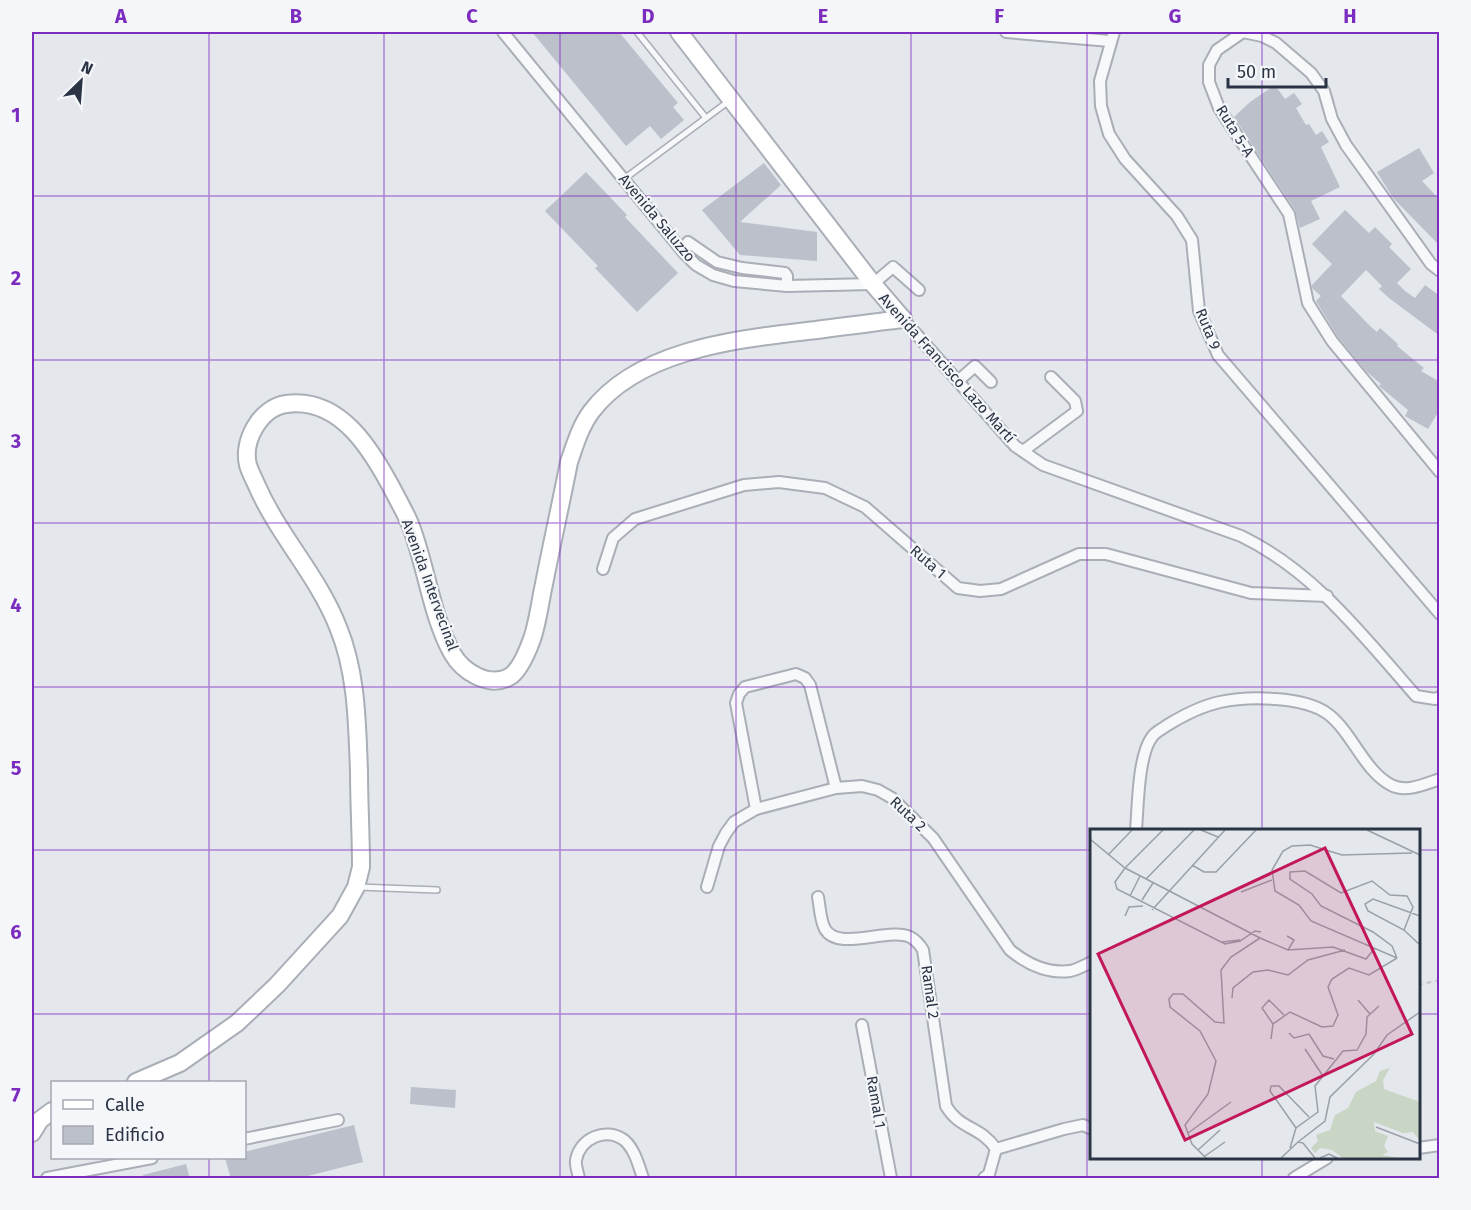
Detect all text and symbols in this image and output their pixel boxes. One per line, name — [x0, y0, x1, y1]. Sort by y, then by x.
text: A — [114, 4, 128, 28]
text: B — [290, 4, 302, 28]
text: C — [466, 4, 478, 28]
text: D — [641, 4, 655, 28]
text: E — [818, 4, 828, 28]
text: F — [994, 4, 1004, 28]
text: G — [1169, 4, 1181, 28]
text: H — [1343, 4, 1357, 28]
north arrow — [51, 51, 111, 111]
scale bar — [1228, 51, 1326, 89]
text: N — [78, 57, 96, 79]
text: 50 m — [1237, 61, 1276, 83]
street label: Ruta 5-A — [1212, 102, 1258, 160]
text: 1 — [11, 103, 21, 127]
street label: Avenida Saluzzo — [615, 170, 699, 266]
text: 2 — [11, 266, 21, 290]
street label: Avenida Francisco Lazo Martí — [875, 289, 1019, 447]
street label: Ruta 9 — [1192, 306, 1224, 352]
text: 3 — [10, 429, 21, 453]
street label: Avenida Intervecinal — [398, 517, 462, 654]
street label: Ruta 1 — [906, 542, 950, 582]
text: 4 — [10, 593, 22, 617]
text: 5 — [11, 756, 22, 780]
street label: Ruta 2 — [886, 793, 930, 835]
inset map — [1090, 829, 1420, 1159]
text: 6 — [10, 920, 22, 944]
street label: Ramal 2 — [917, 964, 943, 1020]
street label: Ramal 1 — [863, 1074, 889, 1130]
legend — [51, 1081, 246, 1159]
text: 7 — [11, 1083, 21, 1107]
text: Calle — [105, 1094, 145, 1116]
text: Edificio — [105, 1124, 165, 1146]

